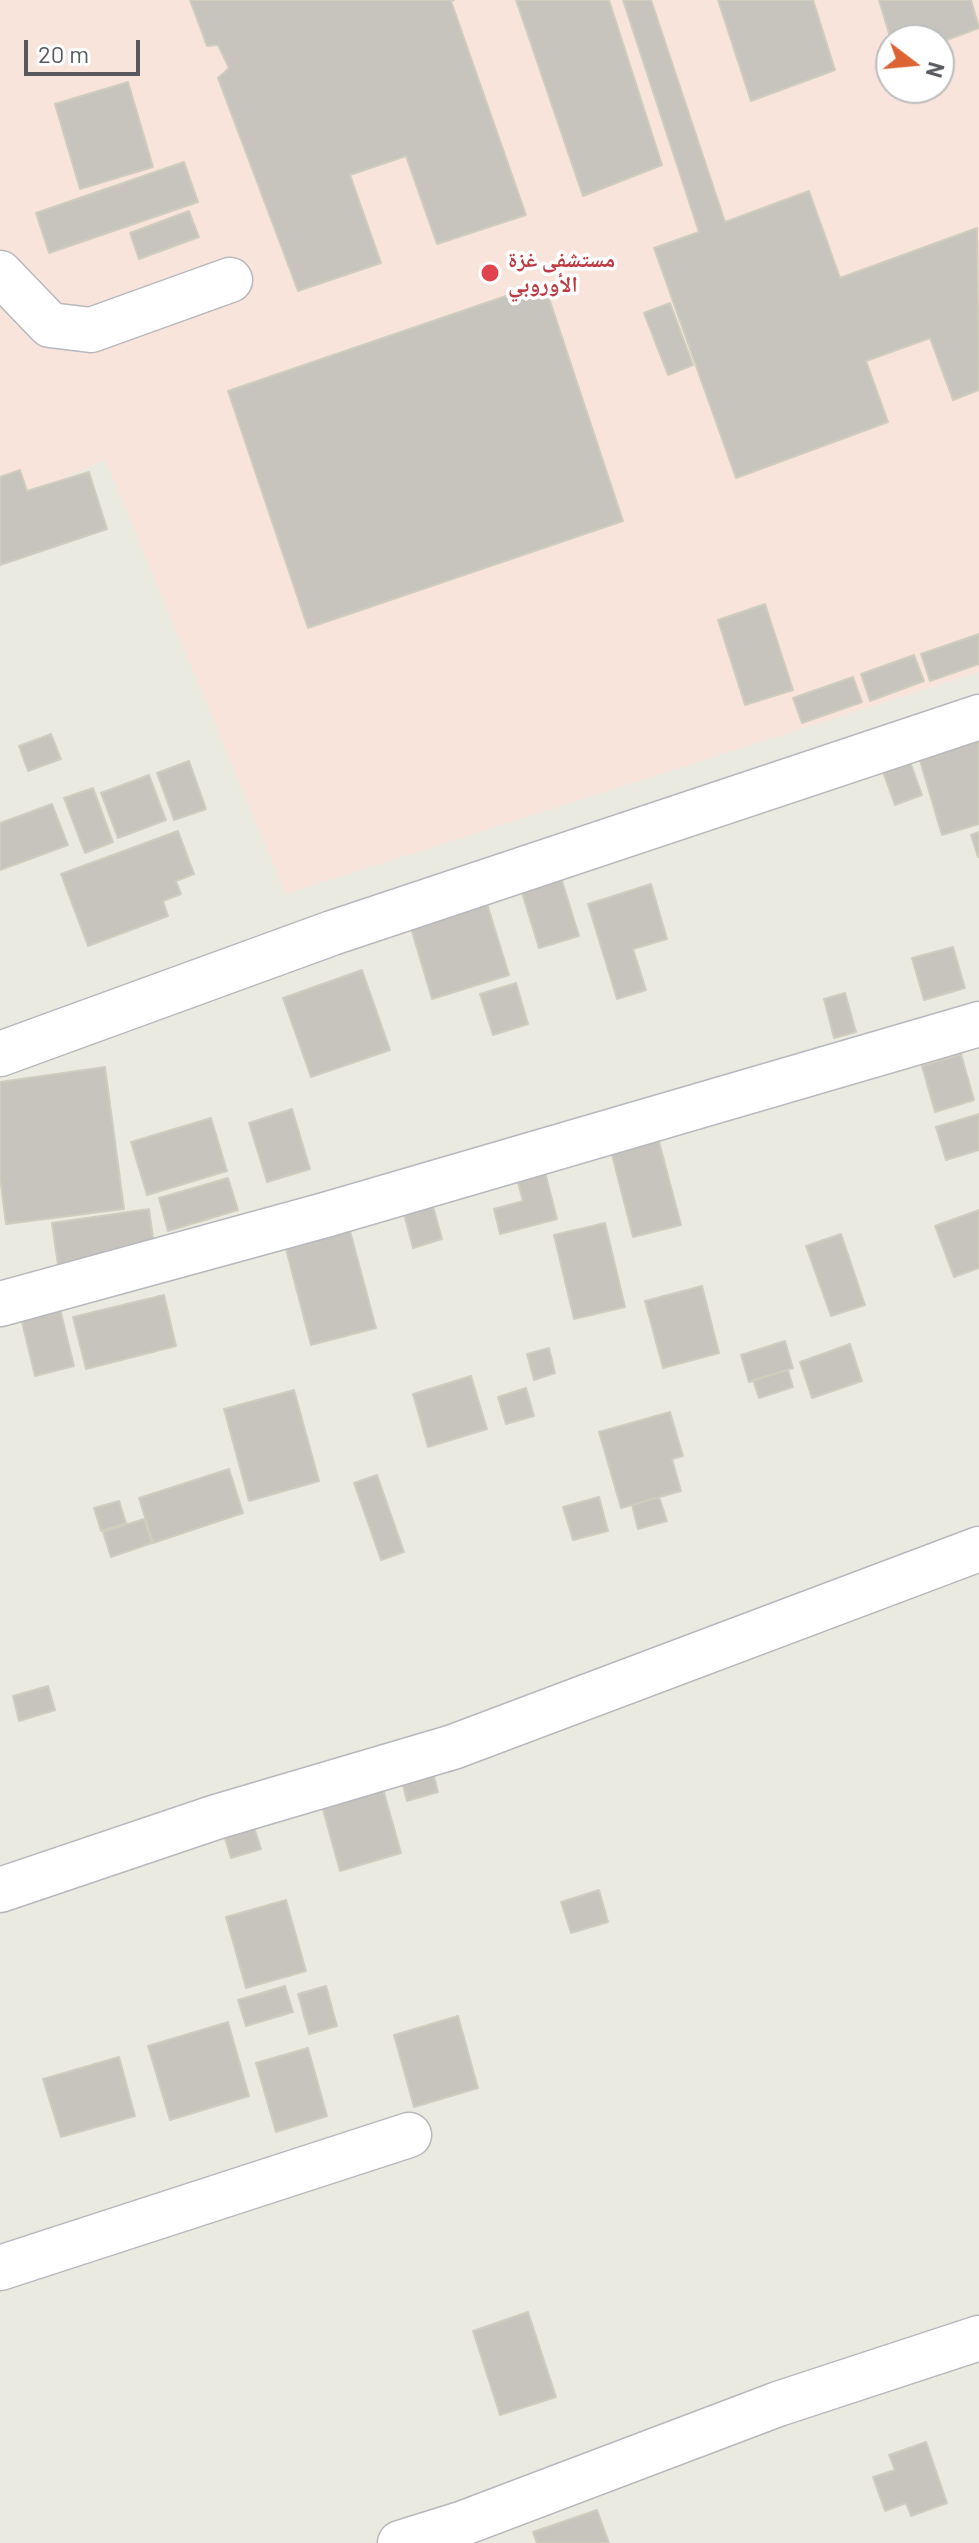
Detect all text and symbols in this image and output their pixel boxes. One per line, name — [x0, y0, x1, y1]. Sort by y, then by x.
scale bar — [28, 24, 144, 74]
north arrow — [875, 24, 955, 104]
text: 20 m — [38, 39, 89, 68]
text: N — [922, 59, 951, 81]
place label: مستشفى غزة الأوروبي — [508, 247, 615, 298]
marker: مستشفى غزة الأوروبي — [479, 262, 501, 284]

